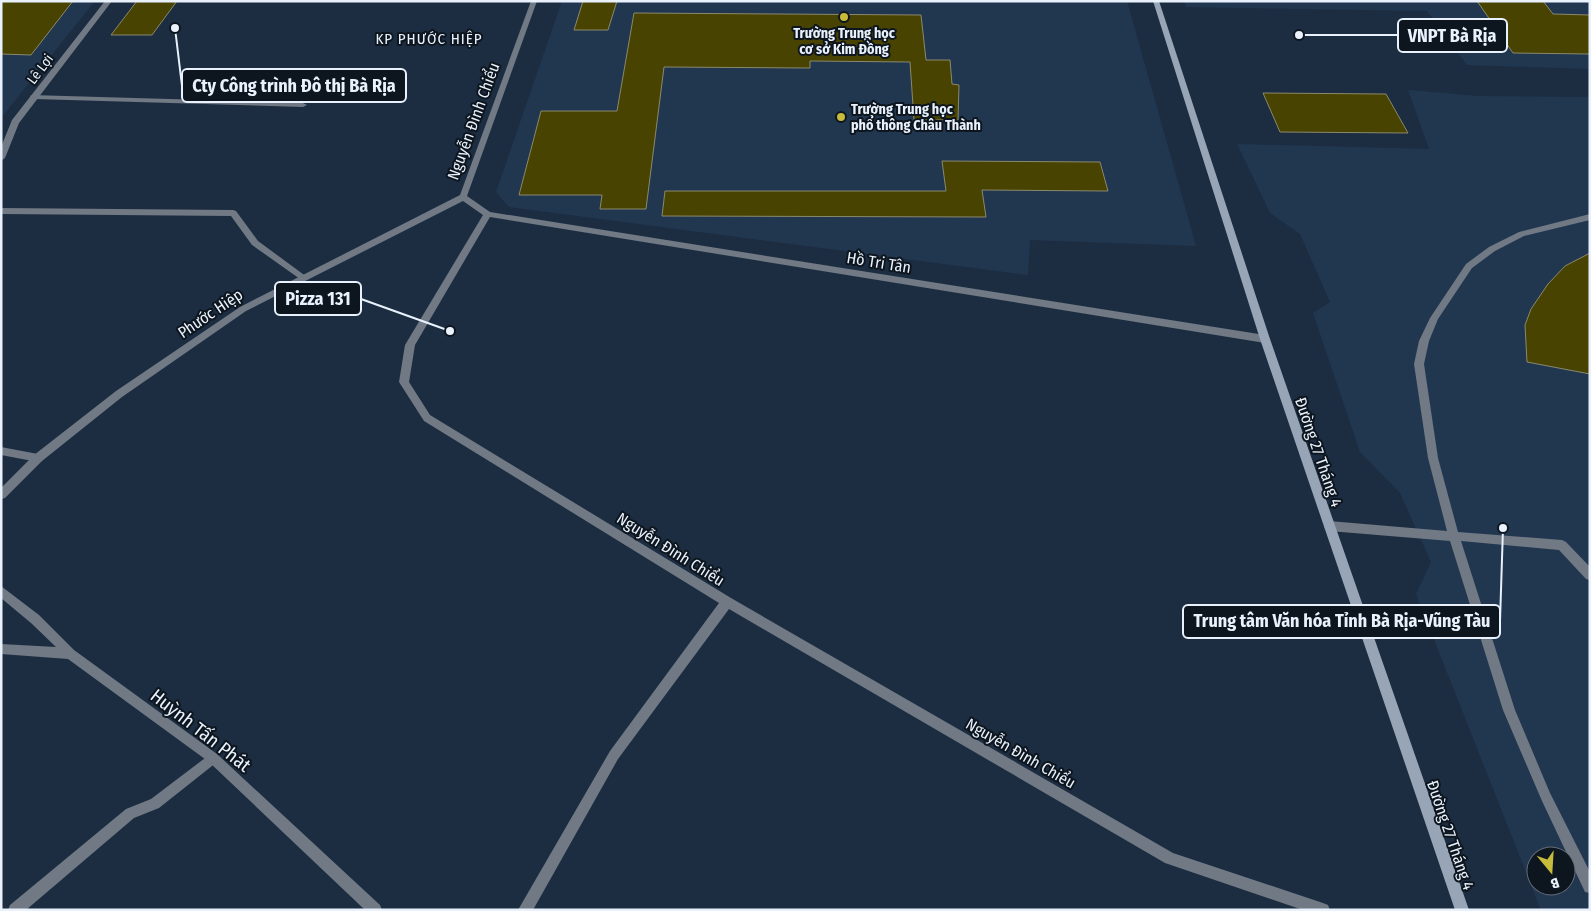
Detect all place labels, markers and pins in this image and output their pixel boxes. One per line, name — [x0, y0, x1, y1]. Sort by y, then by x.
marker: Trường Trung học cơ sở Kim Đồng — [838, 11, 850, 23]
callout: VNPT Bà Rịa — [1398, 19, 1507, 52]
place label: Trường Trung học cơ sở Kim Đồng — [793, 25, 896, 58]
callout: Cty Công trình Đô thị Bà Rịa — [182, 69, 406, 102]
place label: Trường Trung học phổ thông Châu Thành — [851, 101, 981, 134]
marker: Trường Trung học phổ thông Châu Thành — [835, 111, 847, 123]
callout: Pizza 131 — [275, 282, 361, 315]
callout: Trung tâm Văn hóa Tỉnh Bà Rịa-Vũng Tàu — [1183, 605, 1500, 638]

